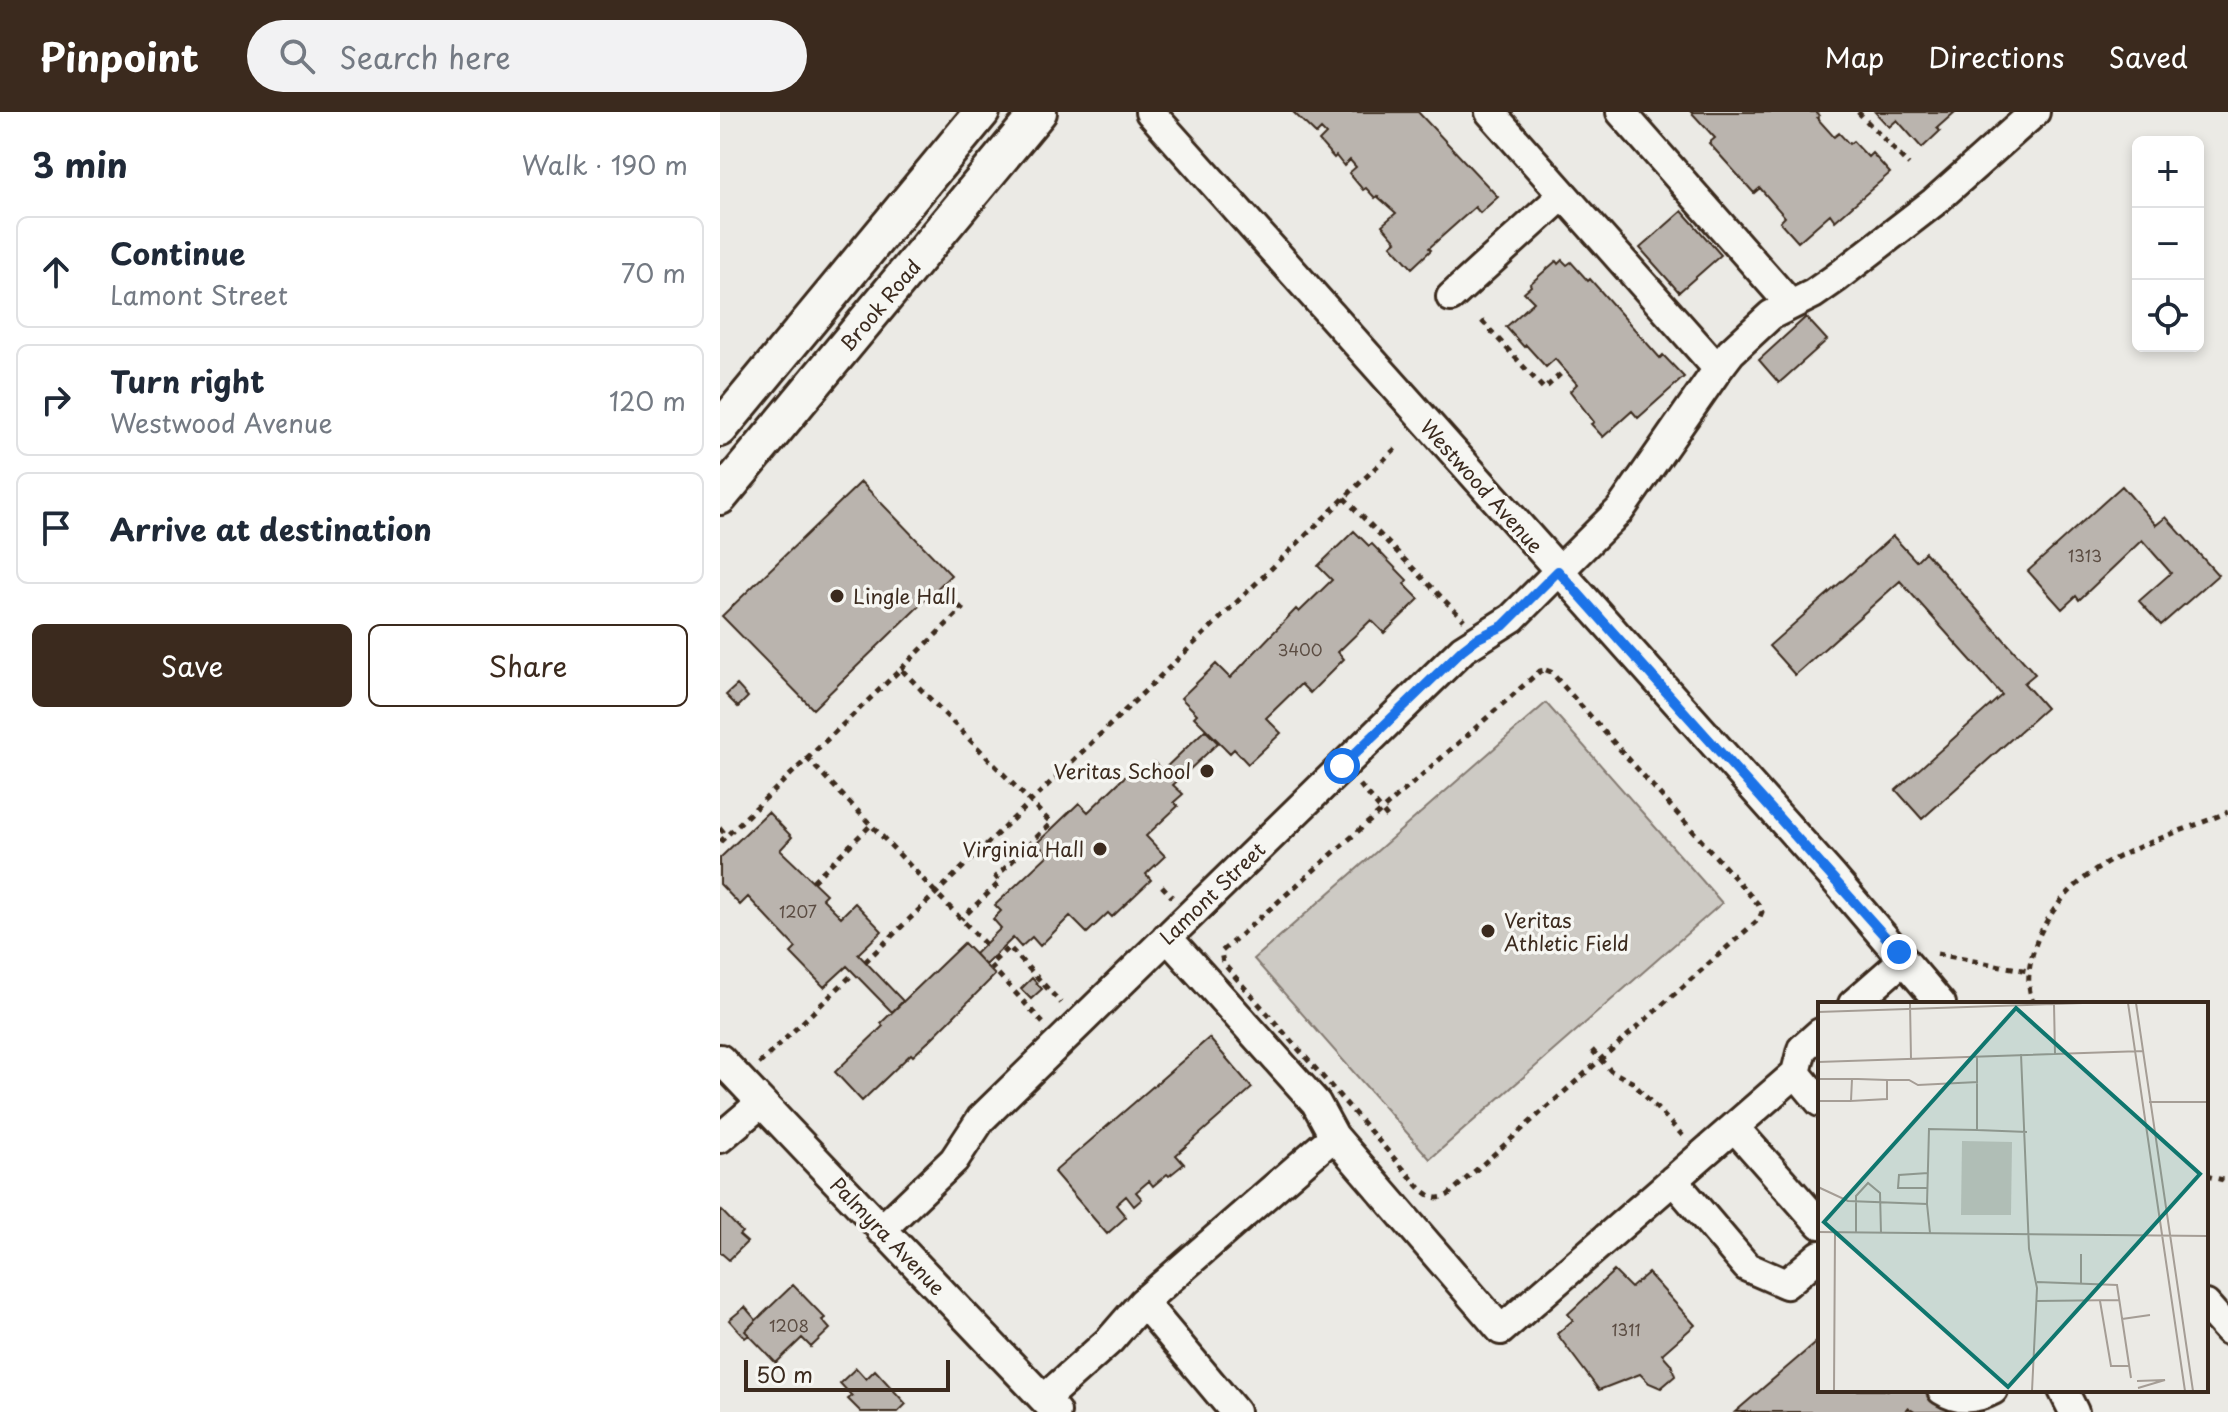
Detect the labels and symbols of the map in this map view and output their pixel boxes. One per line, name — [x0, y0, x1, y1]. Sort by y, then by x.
street label: Brook Road — [832, 252, 928, 358]
street label: Westwood Avenue — [1414, 412, 1550, 560]
house number: 1313 — [2068, 543, 2102, 567]
place label: Lingle Hall — [853, 581, 956, 611]
marker: Lingle Hall — [828, 587, 846, 605]
house number: 3400 — [1278, 637, 1322, 661]
route start — [1324, 748, 1360, 784]
place label: Veritas School — [1054, 756, 1191, 786]
marker: Veritas School — [1198, 762, 1216, 780]
place label: Virginia Hall — [963, 834, 1084, 864]
street label: Lamont Street — [1152, 835, 1272, 951]
marker: Virginia Hall — [1091, 840, 1109, 858]
house number: 1207 — [779, 899, 817, 923]
place label: Veritas Athletic Field — [1504, 905, 1629, 958]
marker: Veritas Athletic Field — [1479, 922, 1497, 940]
route end — [1881, 934, 1917, 970]
inset map — [1818, 1002, 2208, 1392]
street label: Palmyra Avenue — [824, 1170, 952, 1302]
house number: 1208 — [769, 1313, 809, 1337]
house number: 1311 — [1612, 1317, 1640, 1341]
scale bar — [744, 1356, 950, 1392]

